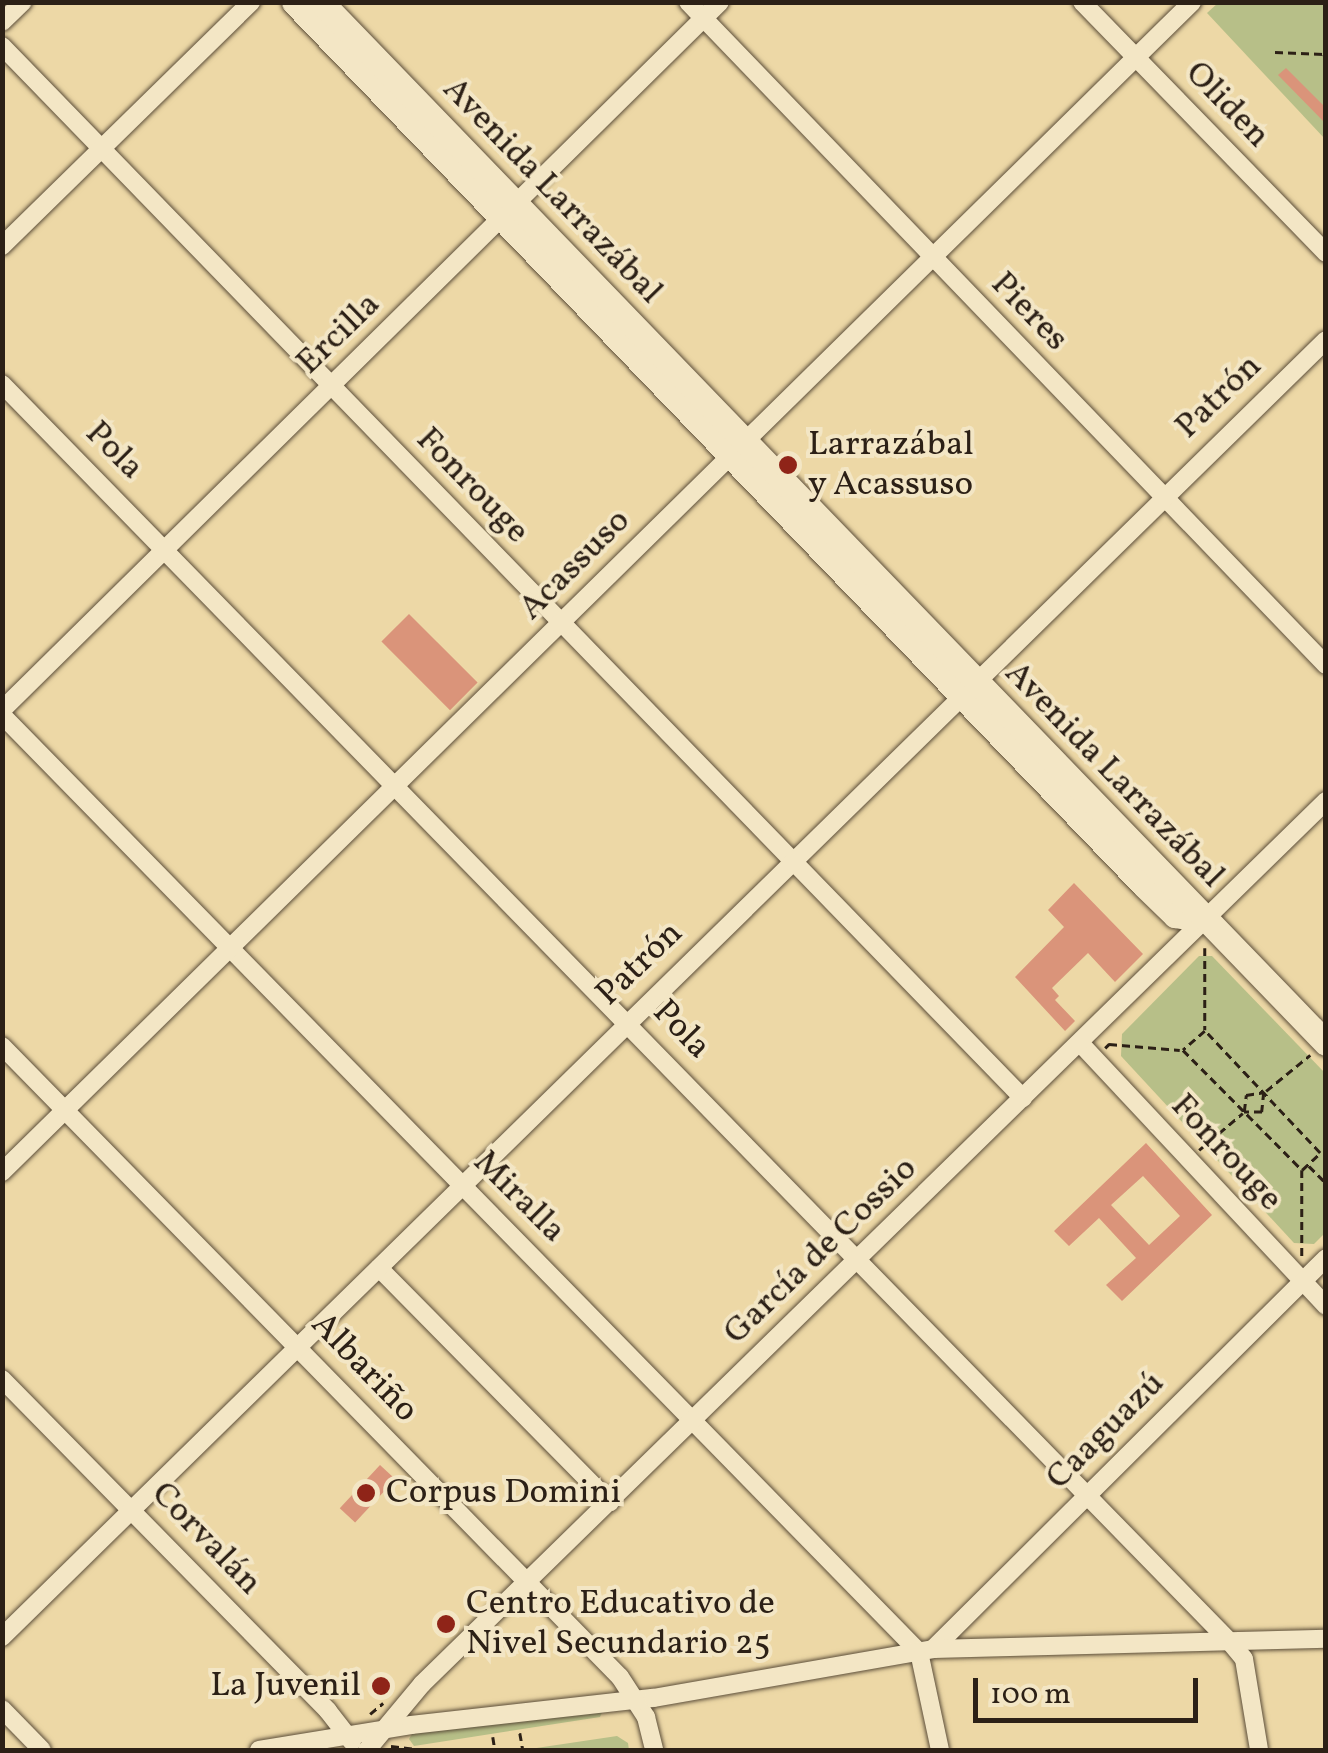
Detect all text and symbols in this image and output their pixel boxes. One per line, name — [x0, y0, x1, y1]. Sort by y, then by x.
street label: Oliden — [1176, 53, 1278, 157]
street label: Avenida Larrazábal — [433, 69, 671, 313]
street label: Pieres — [981, 264, 1077, 360]
street label: Ercilla — [288, 284, 390, 384]
street label: Patrón — [1167, 346, 1271, 448]
street label: Pola — [76, 413, 152, 489]
street label: Fonrouge — [407, 419, 537, 553]
place label: Larrazábal y Acassuso — [808, 424, 974, 506]
marker: Larrazábal y Acassuso — [777, 454, 799, 476]
street label: Acassuso — [511, 501, 639, 629]
street label: Avenida Larrazábal — [995, 653, 1233, 897]
street label: Patrón — [588, 913, 692, 1015]
street label: Pola — [643, 992, 719, 1068]
street label: Fonrouge — [1161, 1086, 1291, 1220]
street label: Miralla — [464, 1142, 574, 1252]
street label: García de Cossio — [716, 1148, 926, 1354]
street label: Albariño — [302, 1304, 426, 1432]
street label: Caaguazú — [1038, 1363, 1174, 1499]
place label: Corpus Domini — [386, 1472, 621, 1514]
street label: Corvalán — [142, 1474, 270, 1604]
marker: Corpus Domini — [355, 1482, 377, 1504]
place label: Centro Educativo de Nivel Secundario 25 — [466, 1583, 775, 1665]
marker: Centro Educativo de Nivel Secundario 25 — [435, 1613, 457, 1635]
scale bar — [978, 1658, 1203, 1720]
place label: La Juvenil — [210, 1665, 361, 1707]
text: 100 m — [990, 1674, 1071, 1716]
marker: La Juvenil — [370, 1675, 392, 1697]

